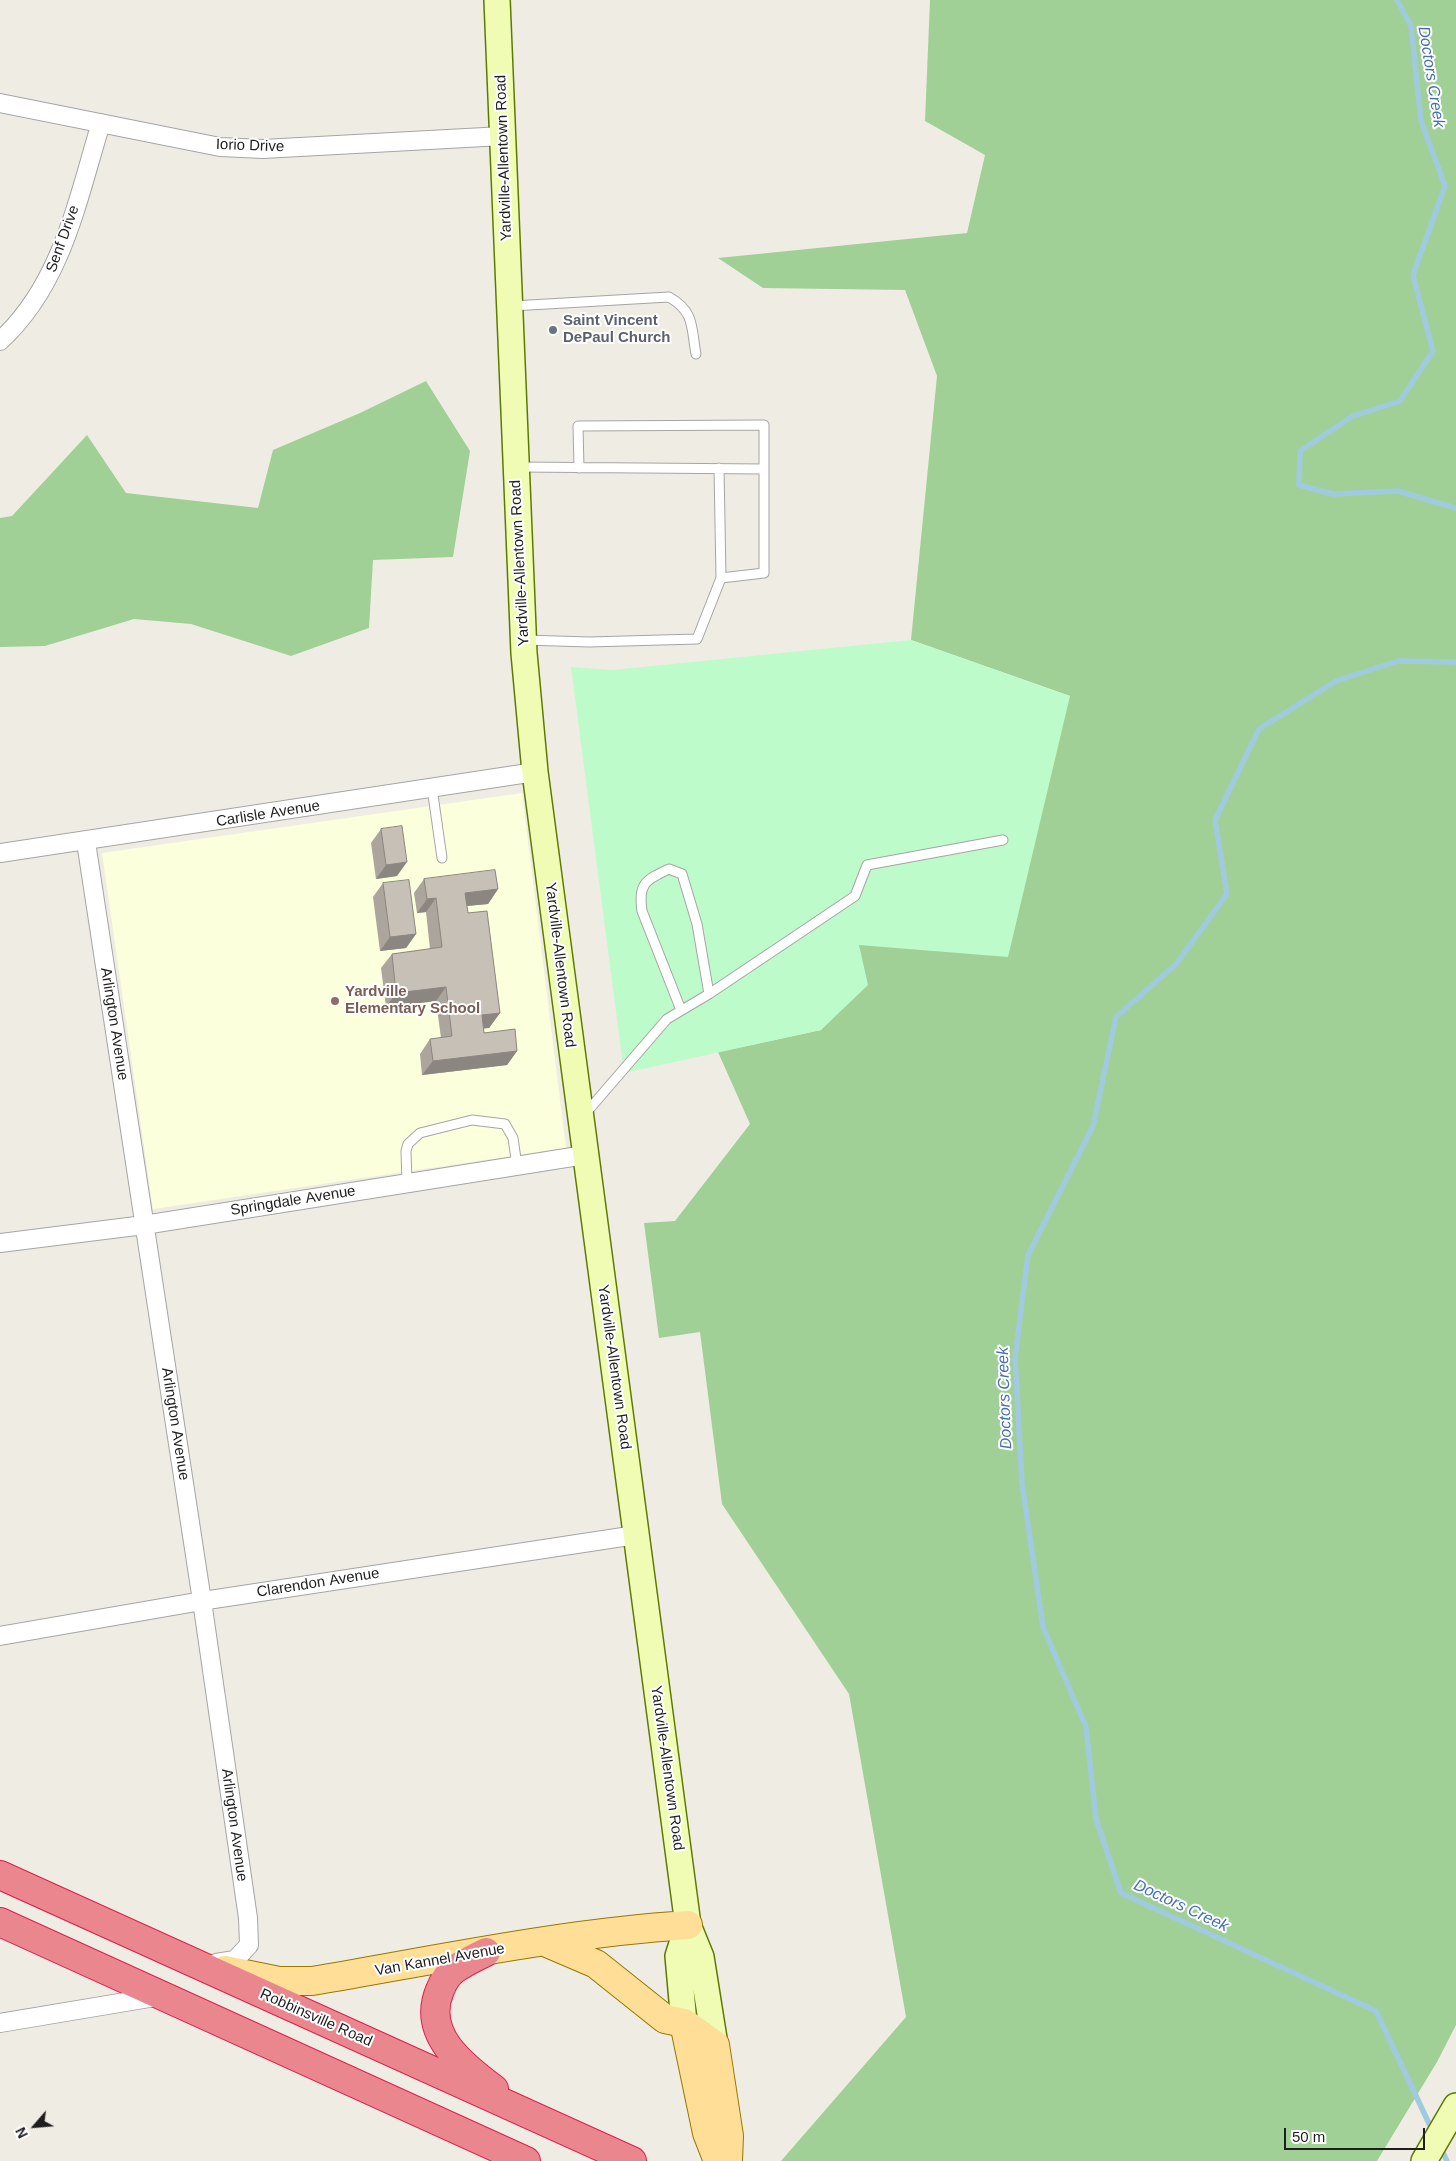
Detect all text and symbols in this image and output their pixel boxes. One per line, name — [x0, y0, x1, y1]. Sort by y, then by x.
water label: Doctors Creek — [1414, 25, 1448, 129]
street label: Yardville-Allentown Road — [492, 75, 516, 241]
street label: Iorio Drive — [216, 136, 284, 156]
street label: Senf Drive — [43, 203, 83, 275]
place label: Saint Vincent DePaul Church — [563, 312, 671, 347]
marker: Saint Vincent DePaul Church — [547, 324, 559, 336]
street label: Yardville-Allentown Road — [507, 479, 533, 647]
street label: Carlisle Avenue — [215, 797, 321, 831]
street label: Yardville-Allentown Road — [541, 881, 579, 1049]
street label: Arlington Avenue — [96, 966, 132, 1082]
place label: Yardville Elementary School — [345, 983, 480, 1018]
marker: Yardville Elementary School — [329, 995, 341, 1007]
street label: Springdale Avenue — [229, 1182, 357, 1220]
street label: Yardville-Allentown Road — [594, 1283, 634, 1451]
water label: Doctors Creek — [994, 1347, 1016, 1449]
street label: Arlington Avenue — [157, 1366, 193, 1482]
street label: Clarendon Avenue — [255, 1564, 381, 1602]
street label: Yardville-Allentown Road — [647, 1684, 687, 1852]
street label: Arlington Avenue — [217, 1767, 251, 1883]
water label: Doctors Creek — [1131, 1876, 1231, 1936]
street label: Van Kannel Avenue — [374, 1940, 506, 1980]
street label: Robbinsville Road — [257, 1985, 375, 2051]
north arrow — [10, 2101, 60, 2151]
scale bar — [1286, 2118, 1427, 2150]
text: N — [12, 2125, 31, 2141]
text: 50 m — [1292, 2128, 1325, 2145]

